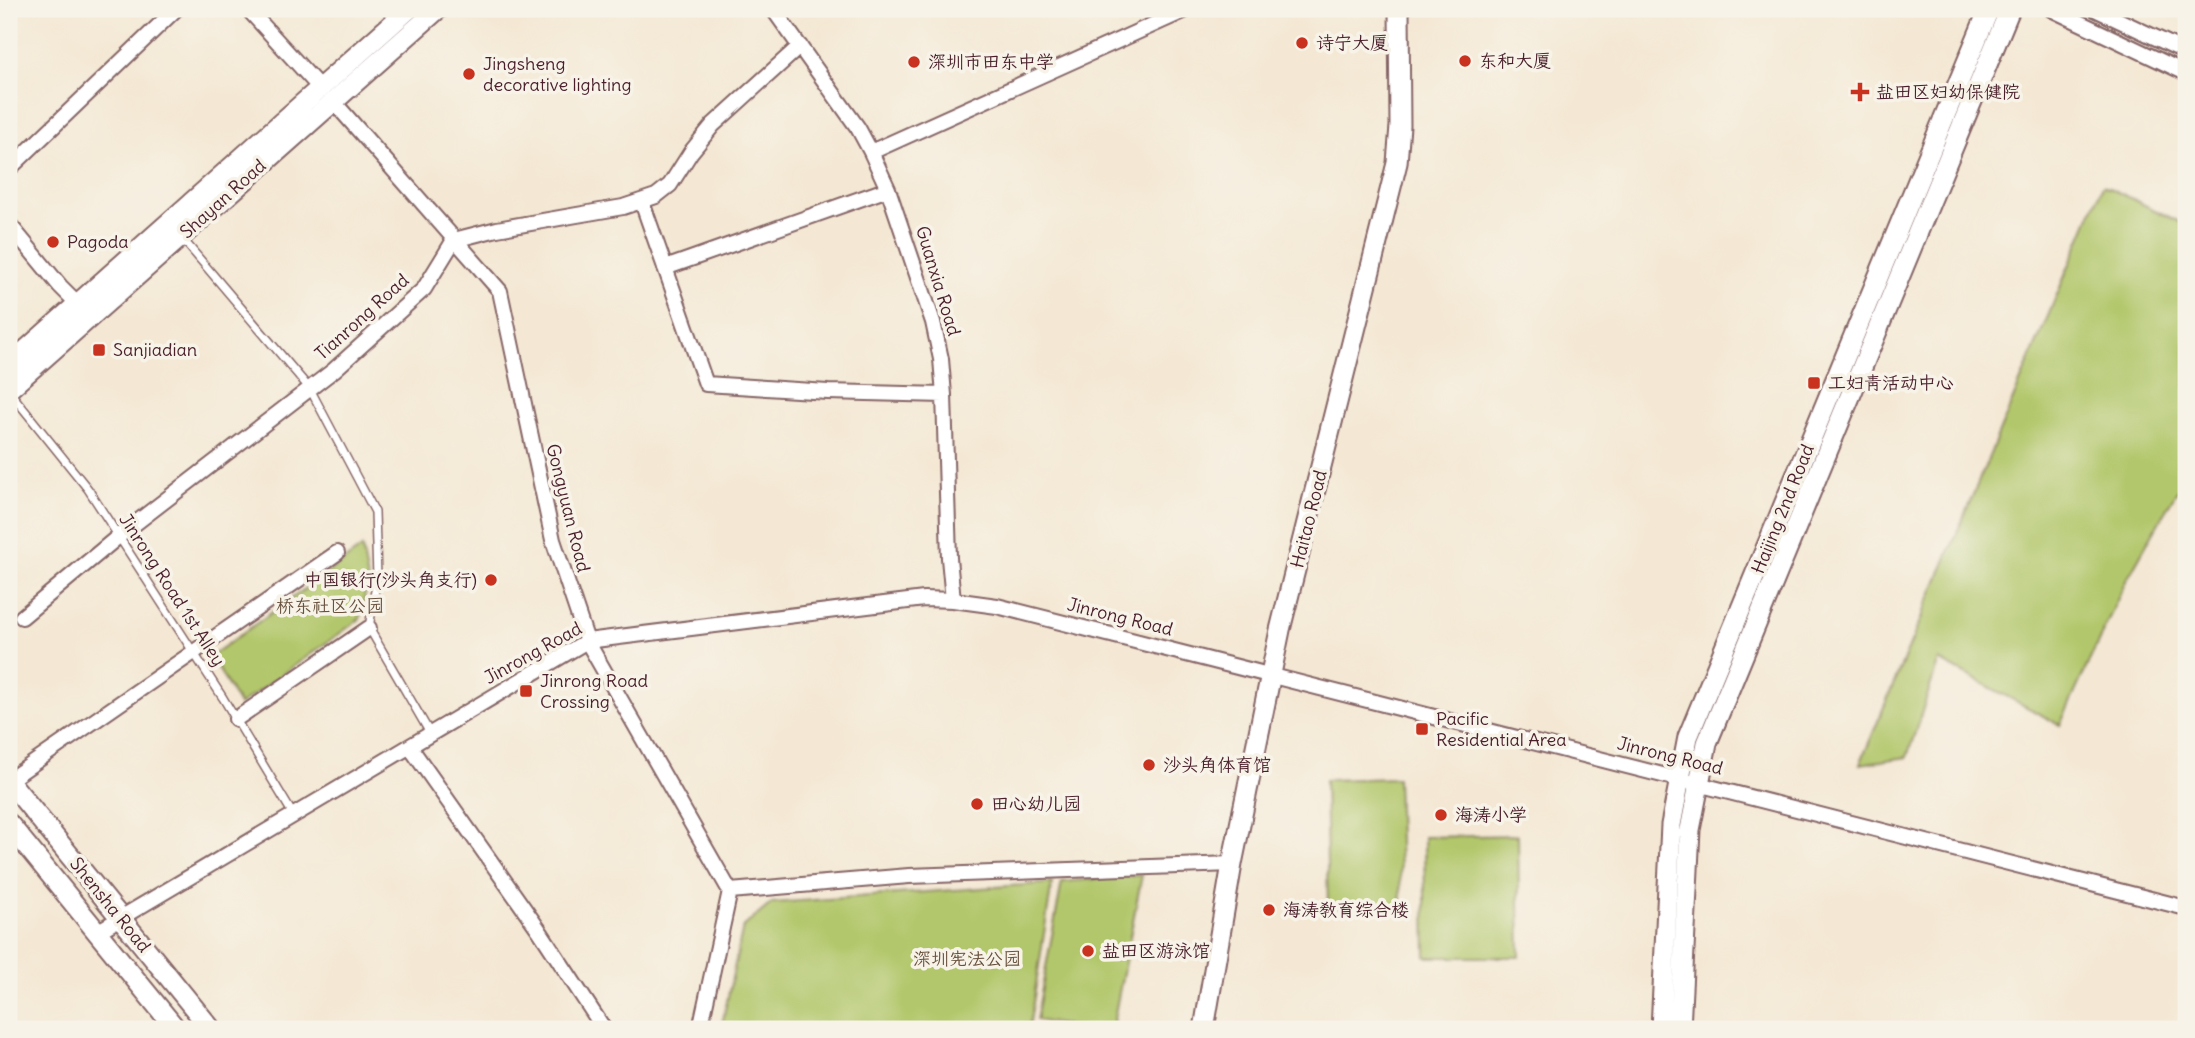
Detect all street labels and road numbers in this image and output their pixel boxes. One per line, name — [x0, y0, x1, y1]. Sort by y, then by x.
street label: Shayan Road — [175, 154, 271, 243]
street label: Guanxia Road — [911, 223, 966, 339]
street label: Tianrong Road — [310, 268, 414, 365]
street label: Haijing 2nd Road — [1746, 440, 1819, 577]
street label: Gongyuan Road — [541, 441, 596, 575]
street label: Haitao Road — [1285, 467, 1332, 570]
street label: Jinrong Road 1st Alley — [114, 509, 230, 670]
street label: Jinrong Road — [1065, 592, 1176, 641]
street label: Jinrong Road — [480, 616, 586, 689]
street label: Jinrong Road — [1615, 731, 1726, 780]
street label: Shensha Road — [65, 852, 156, 957]

